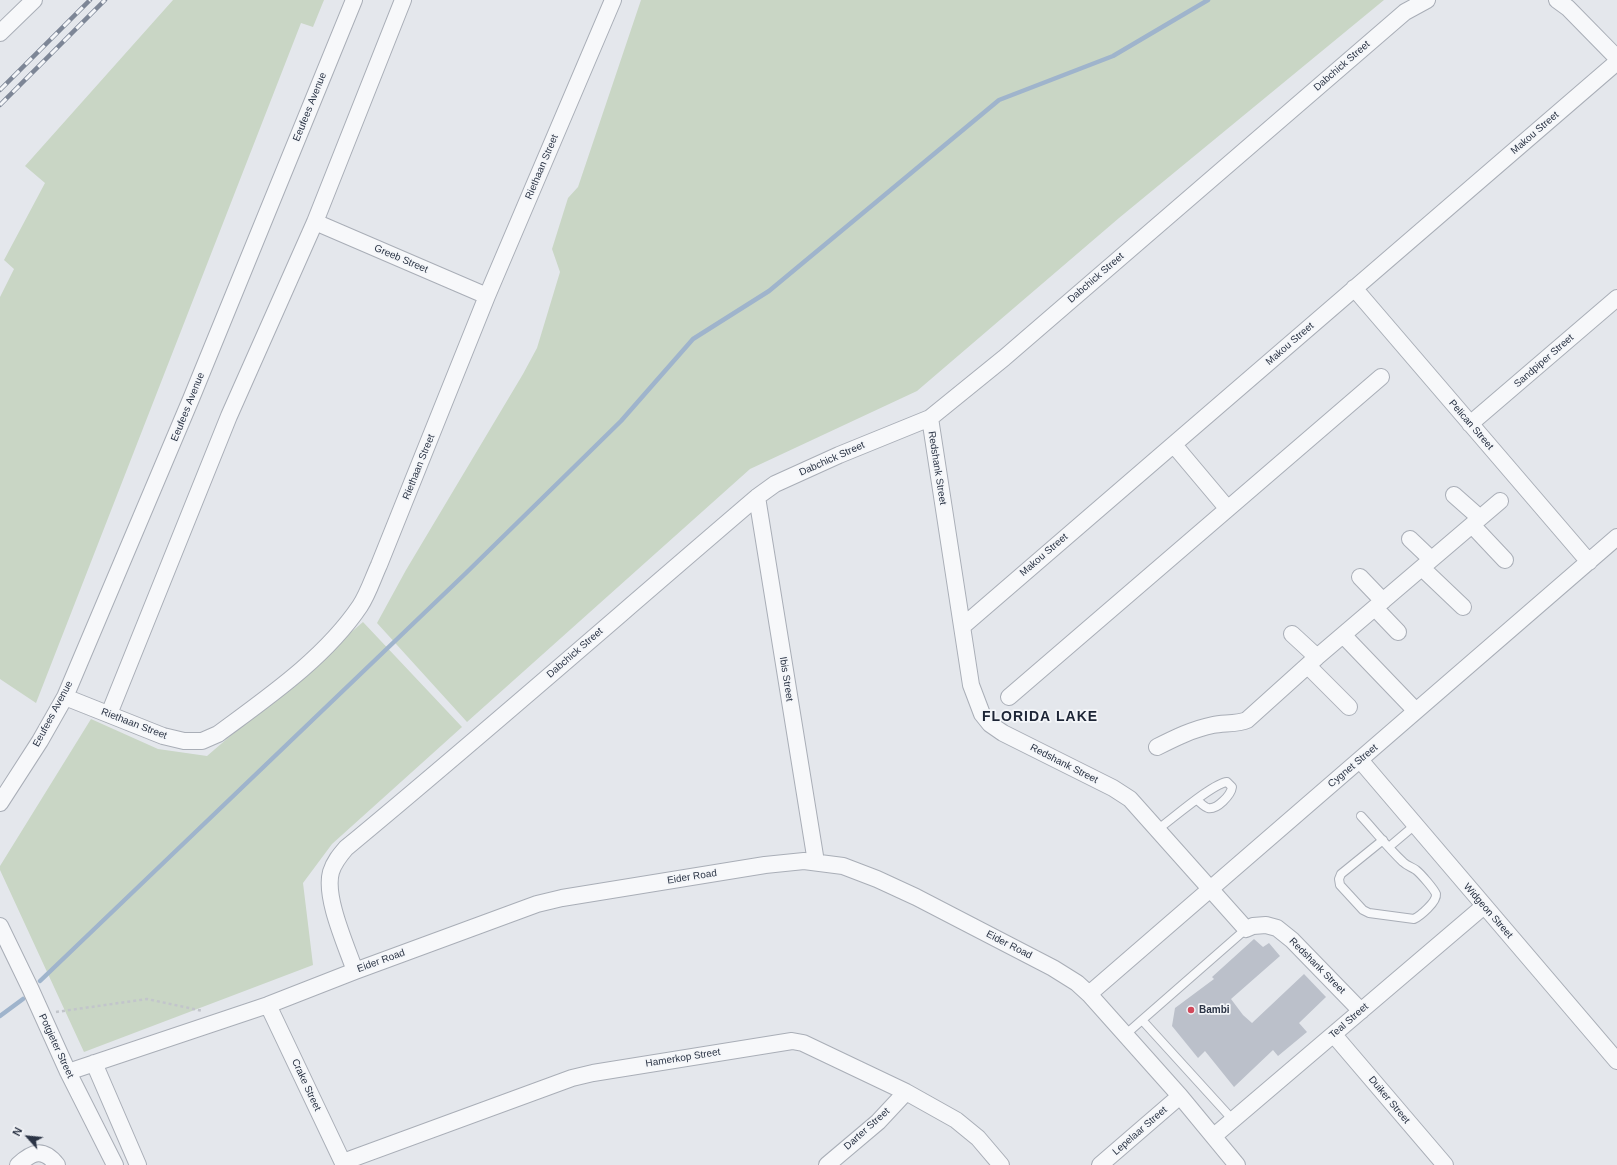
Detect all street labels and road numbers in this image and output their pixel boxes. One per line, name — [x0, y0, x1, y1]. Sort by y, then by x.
street label: Dabchick Street — [1311, 38, 1373, 94]
street label: Eeufees Avenue — [291, 71, 329, 143]
street label: Makou Street — [1509, 109, 1561, 157]
street label: Riethaan Street — [523, 133, 561, 201]
street label: Greeb Street — [372, 242, 430, 276]
street label: Dabchick Street — [1065, 250, 1127, 306]
street label: Makou Street — [1264, 320, 1316, 368]
street label: Sandpiper Street — [1512, 332, 1576, 390]
street label: Eeufees Avenue — [169, 371, 207, 443]
street label: Pelican Street — [1446, 398, 1496, 452]
street label: Redshank Street — [925, 430, 949, 506]
street label: Riethaan Street — [400, 433, 438, 501]
street label: Dabchick Street — [797, 439, 867, 479]
street label: Makou Street — [1018, 531, 1070, 579]
street label: Dabchick Street — [544, 625, 606, 681]
street label: Ibis Street — [777, 656, 795, 702]
street label: Eeufees Avenue — [31, 679, 75, 749]
street label: Riethaan Street — [99, 706, 169, 742]
street label: Redshank Street — [1028, 742, 1100, 786]
street label: Cygnet Street — [1326, 742, 1380, 790]
street label: Eider Road — [666, 867, 718, 887]
street label: Widgeon Street — [1461, 881, 1515, 941]
street label: Eider Road — [984, 928, 1034, 962]
street label: Redshank Street — [1286, 935, 1348, 997]
street label: Eider Road — [355, 947, 407, 975]
street label: Teal Street — [1327, 1001, 1371, 1041]
street label: Potgieter Street — [36, 1012, 76, 1080]
street label: Hamerkop Street — [645, 1046, 721, 1070]
street label: Crake Street — [289, 1057, 323, 1113]
street label: Duiker Street — [1366, 1074, 1412, 1126]
street label: Lepelaar Street — [1110, 1104, 1170, 1158]
street label: Darter Street — [842, 1105, 892, 1153]

